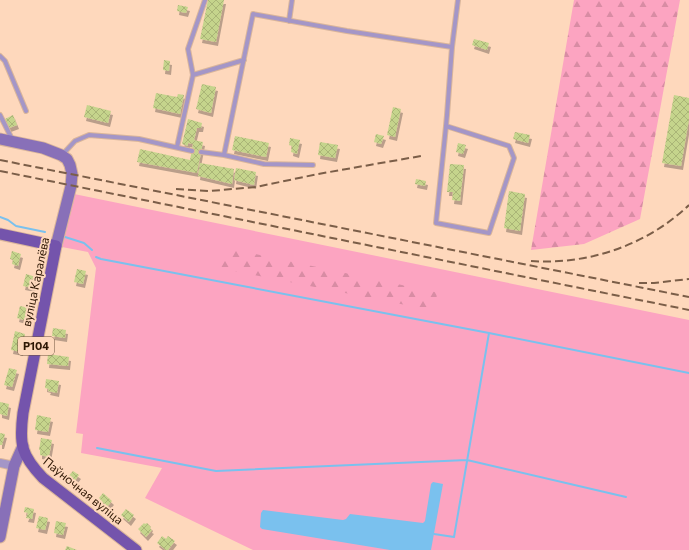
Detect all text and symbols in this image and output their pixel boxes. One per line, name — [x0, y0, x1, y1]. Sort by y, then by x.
street label: вуліца Каралёва — [19, 236, 51, 328]
road number: Р104 — [18, 337, 54, 355]
street label: Паўночная вуліца — [41, 454, 126, 527]

